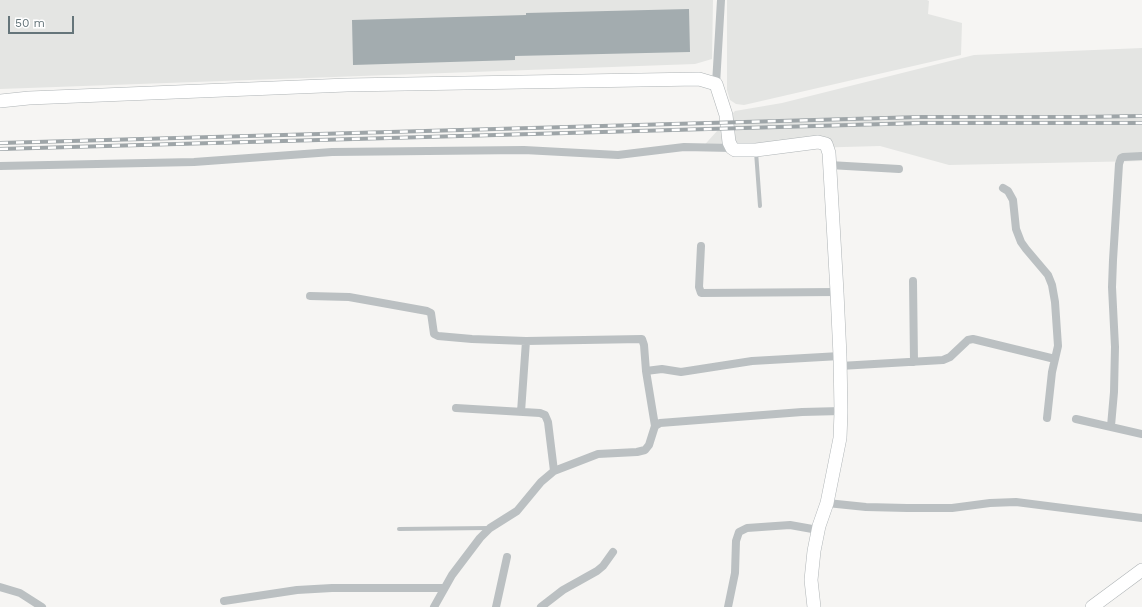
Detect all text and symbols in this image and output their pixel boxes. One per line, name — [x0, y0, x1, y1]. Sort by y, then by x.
scale bar — [10, 8, 76, 34]
text: 50 m — [15, 16, 45, 30]

